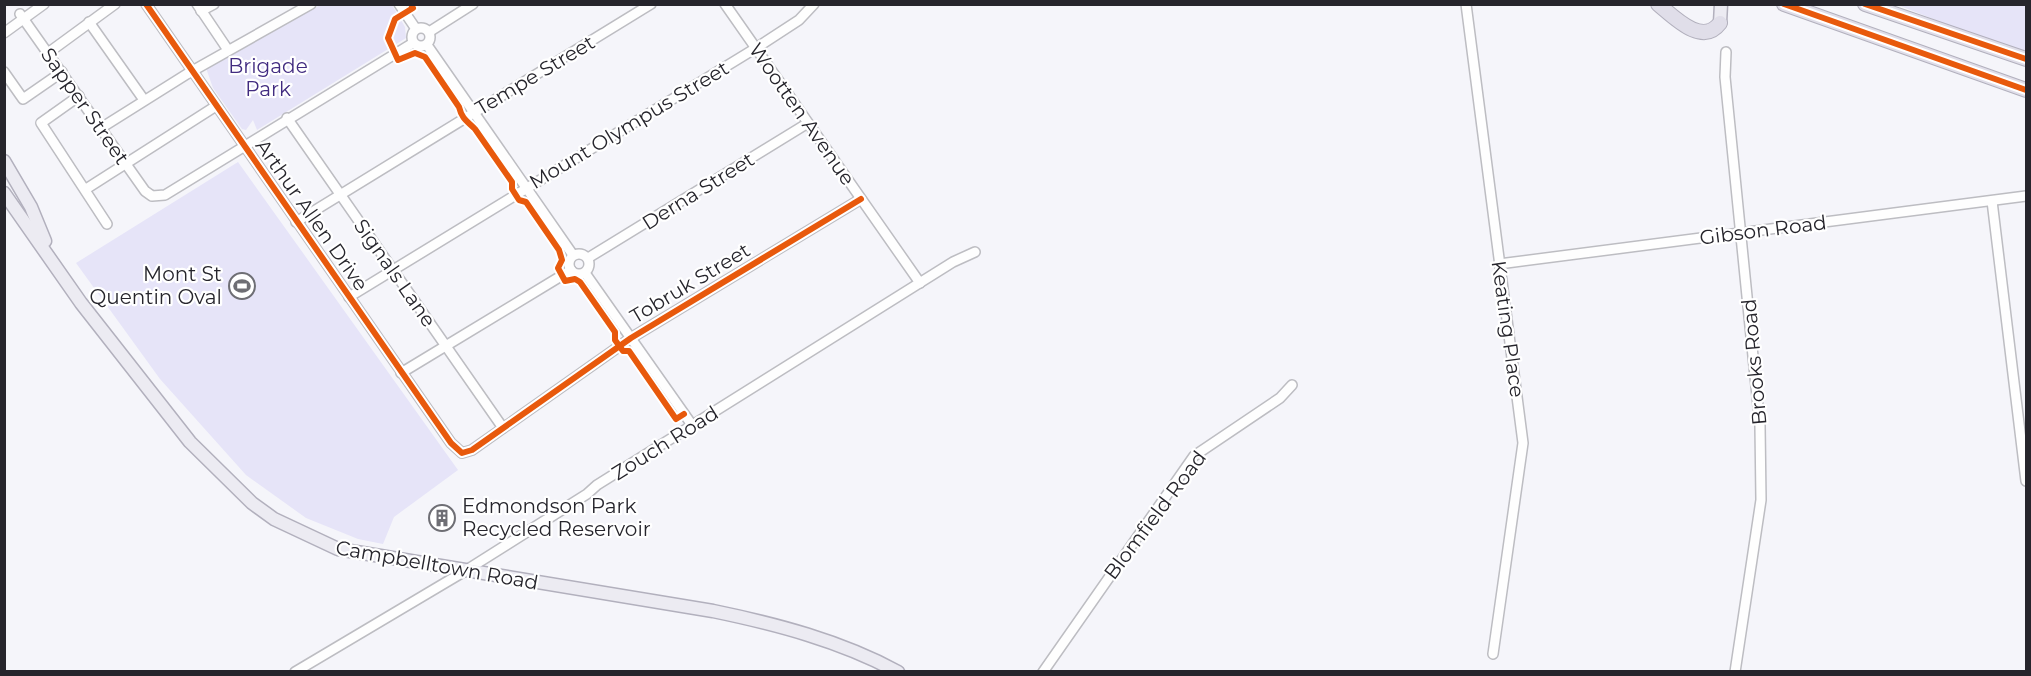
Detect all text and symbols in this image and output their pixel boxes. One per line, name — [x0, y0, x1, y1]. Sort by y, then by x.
street label: Tempe Street — [471, 30, 599, 120]
street label: Wootten Avenue — [744, 38, 860, 190]
street label: Sapper Street — [36, 43, 134, 169]
park label: Brigade Park — [228, 54, 308, 101]
street label: Mount Olympus Street — [525, 56, 733, 194]
street label: Arthur Allen Drive — [251, 135, 373, 295]
street label: Derna Street — [638, 147, 758, 235]
street label: Gibson Road — [1698, 210, 1828, 250]
street label: Signals Lane — [349, 214, 441, 332]
street label: Tobruk Street — [626, 238, 754, 328]
street label: Keating Place — [1487, 259, 1529, 399]
place label: Mont St Quentin Oval — [90, 262, 222, 309]
sports icon: Mont St Quentin Oval — [227, 271, 257, 301]
street label: Brooks Road — [1737, 298, 1771, 426]
street label: Zouch Road — [607, 401, 723, 485]
street label: Blomfield Road — [1099, 446, 1211, 584]
place label: Edmondson Park Recycled Reservoir — [462, 494, 651, 541]
building icon: Edmondson Park Recycled Reservoir — [427, 503, 457, 533]
street label: Campbelltown Road — [334, 535, 540, 595]

